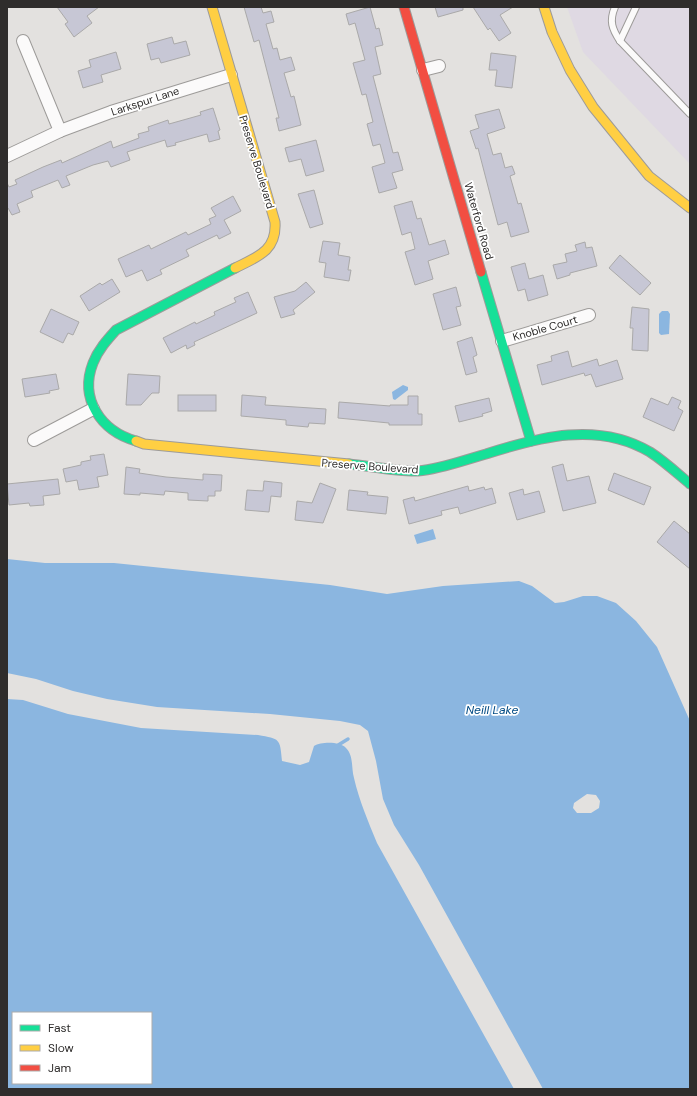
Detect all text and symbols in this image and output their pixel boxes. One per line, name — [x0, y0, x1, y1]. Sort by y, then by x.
street label: Larkspur Lane — [109, 83, 181, 119]
street label: Preserve Boulevard — [236, 113, 278, 211]
street label: Waterford Road — [461, 181, 497, 261]
street label: Knoble Court — [511, 312, 579, 344]
street label: Preserve Boulevard — [321, 456, 419, 476]
water label: Neill Lake — [466, 702, 518, 718]
legend — [12, 1012, 152, 1084]
text: Fast — [48, 1020, 71, 1036]
text: Slow — [48, 1040, 74, 1056]
text: Jam — [48, 1060, 71, 1076]

